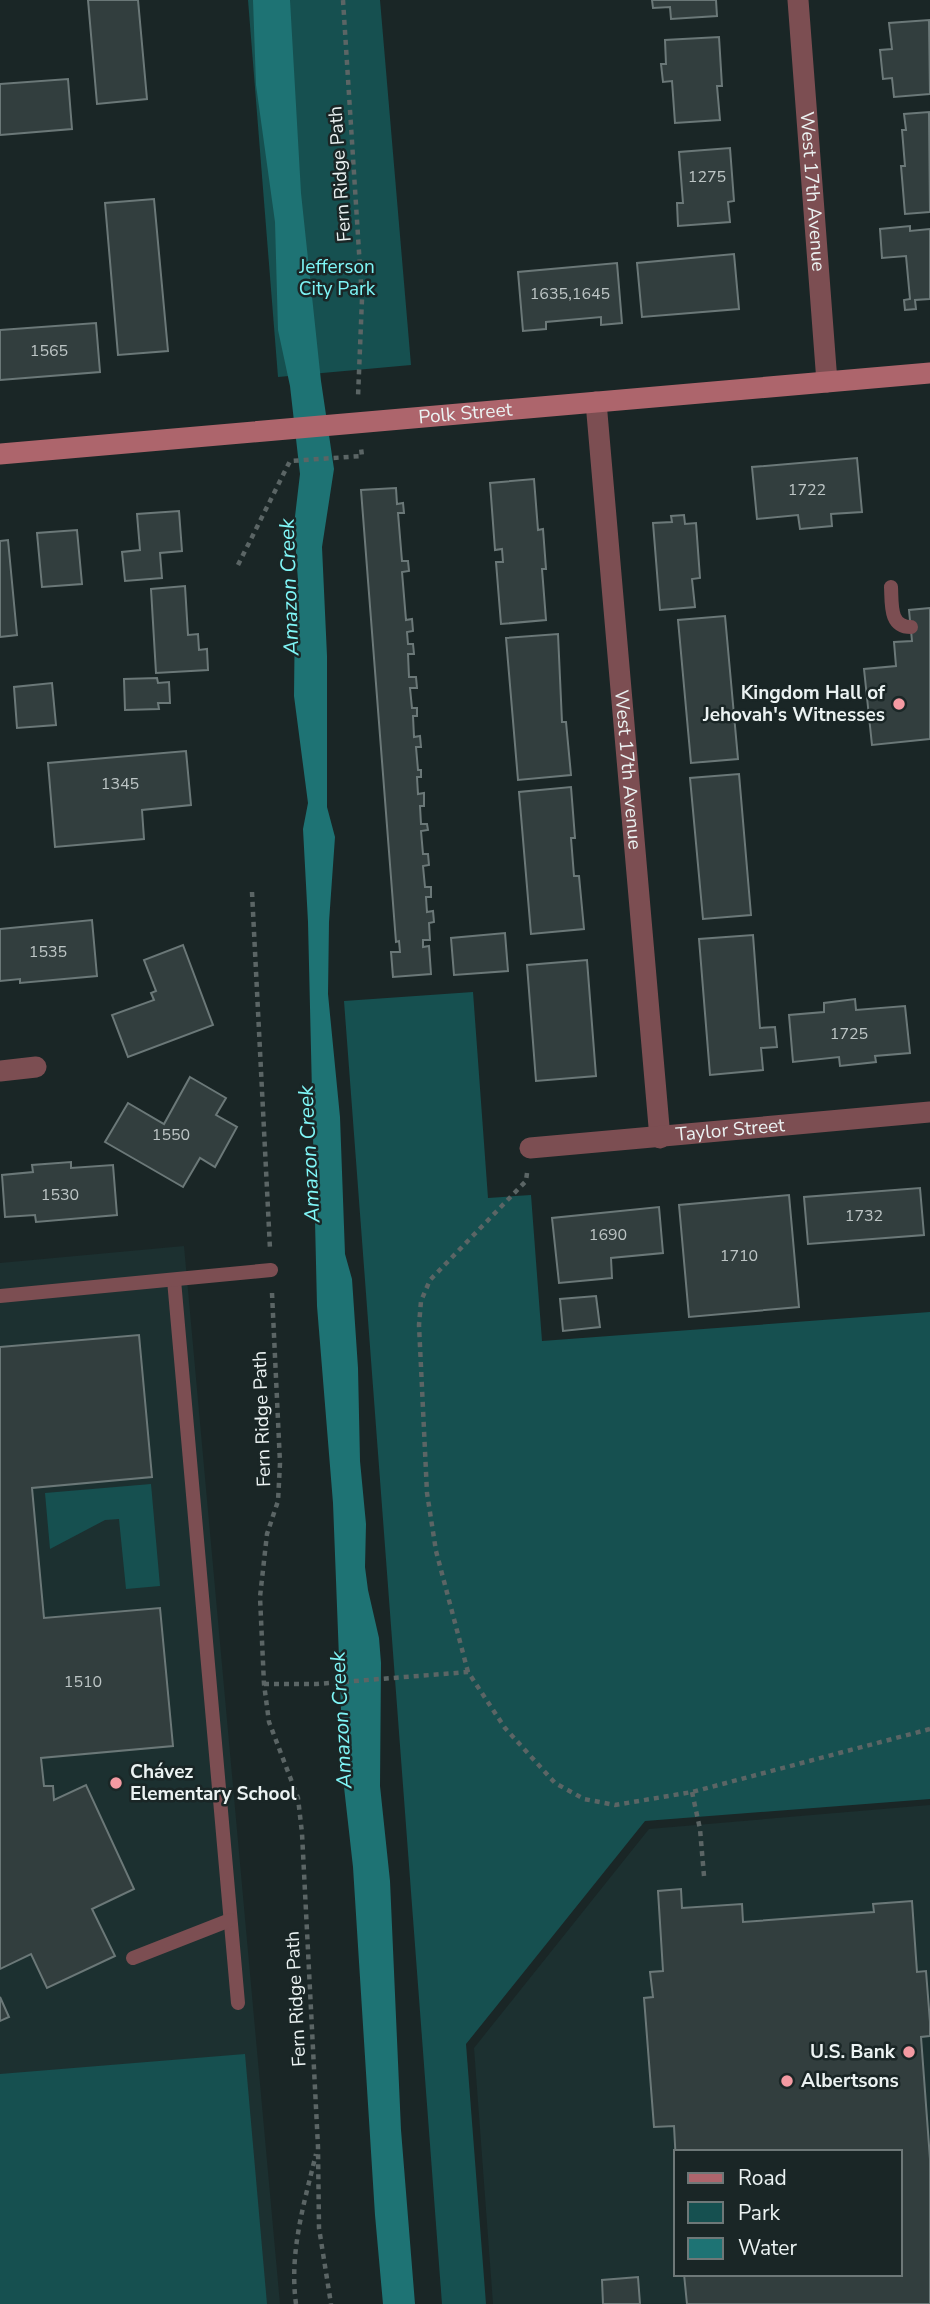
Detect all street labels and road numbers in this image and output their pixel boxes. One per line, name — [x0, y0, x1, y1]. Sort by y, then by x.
street label: Fern Ridge Path — [322, 105, 358, 243]
street label: West 17th Avenue — [794, 111, 832, 272]
street label: Polk Street — [417, 396, 514, 431]
street label: West 17th Avenue — [608, 689, 648, 851]
street label: Taylor Street — [675, 1112, 786, 1148]
street label: Fern Ridge Path — [247, 1351, 277, 1487]
street label: Fern Ridge Path — [279, 1930, 313, 2068]

